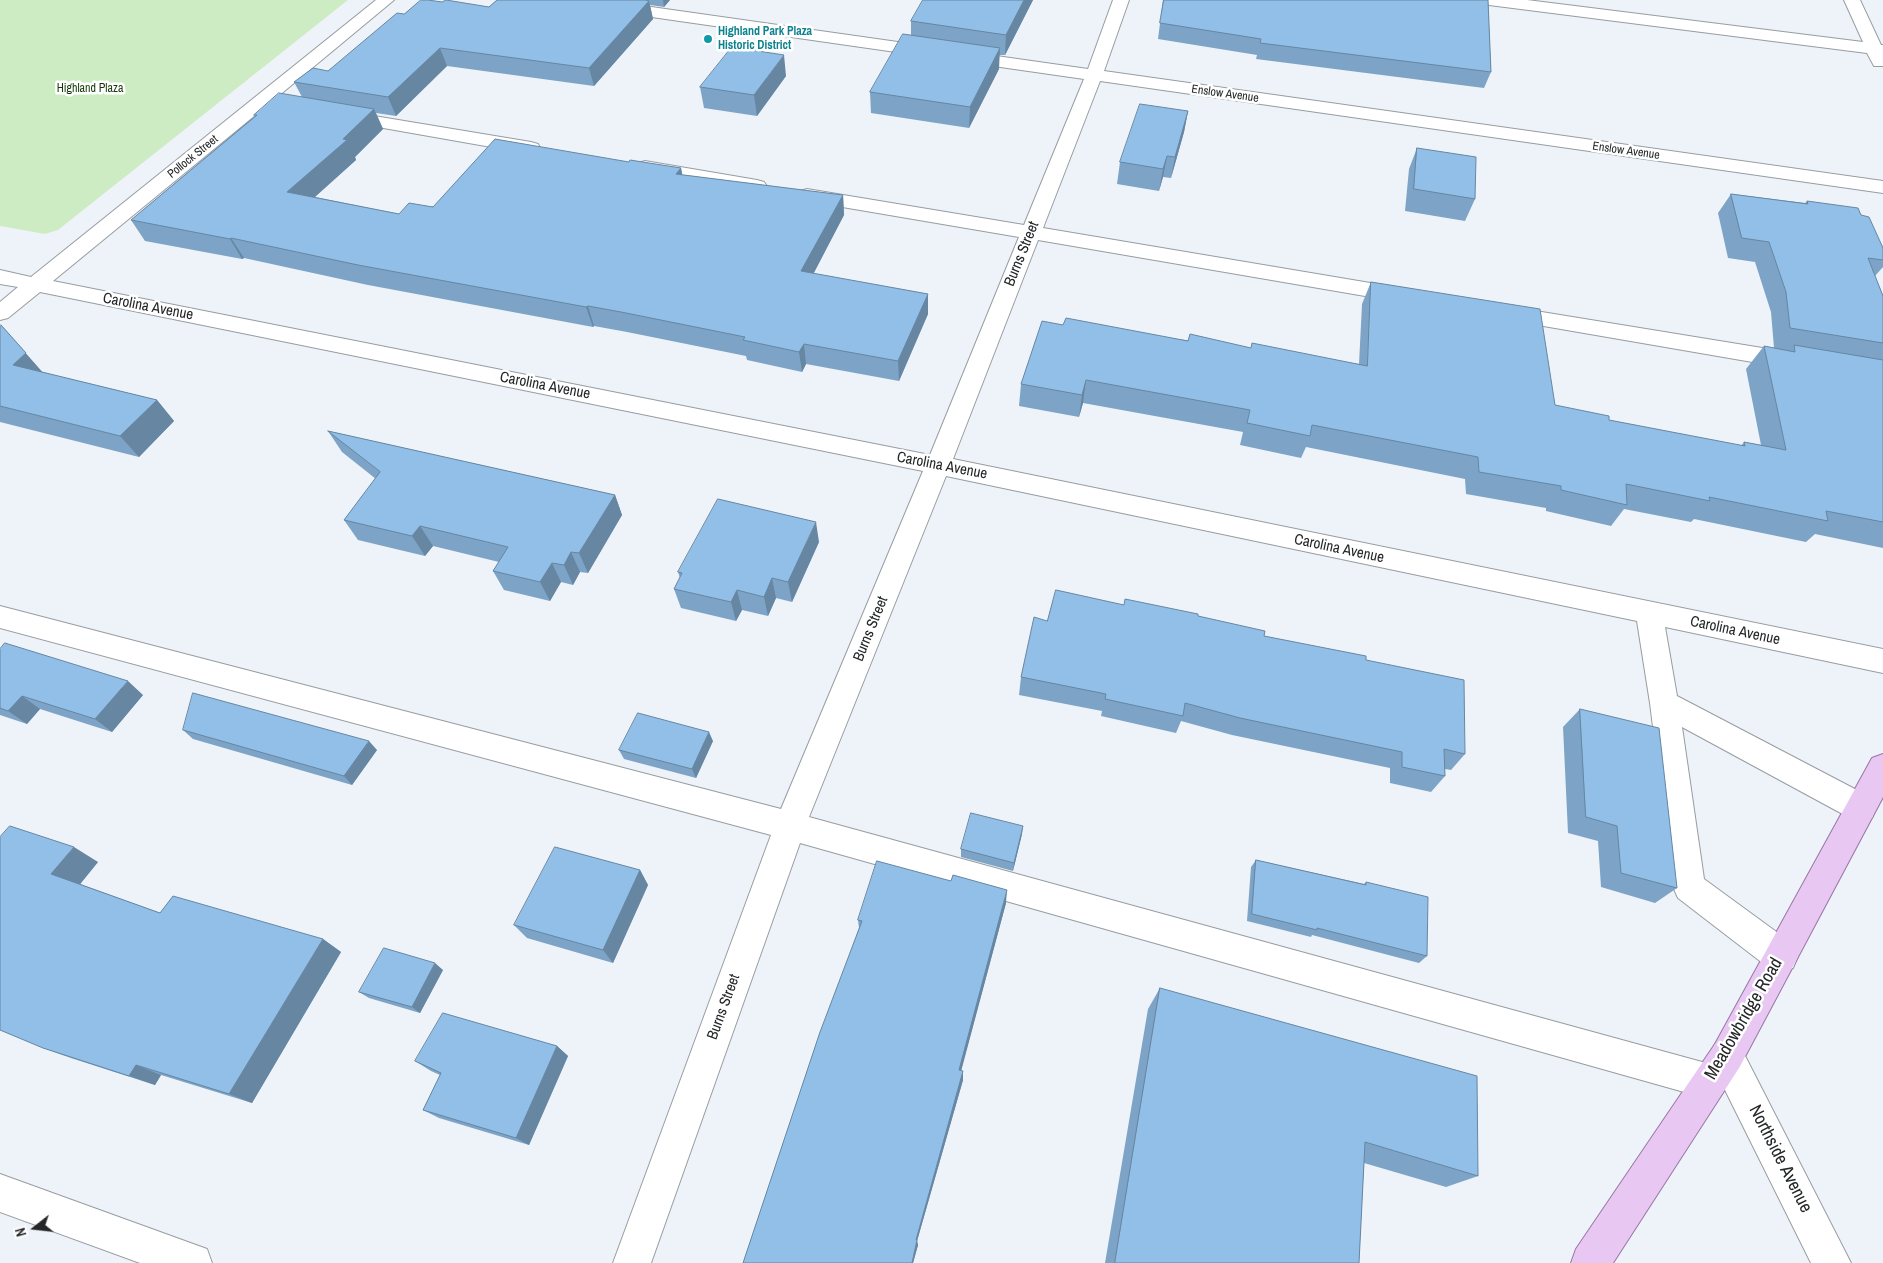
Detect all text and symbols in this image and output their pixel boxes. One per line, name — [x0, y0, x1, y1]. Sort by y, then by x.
place label: Highland Park Plaza Historic District — [718, 25, 812, 53]
marker: Highland Park Plaza Historic District — [702, 33, 714, 45]
park label: Highland Plaza — [57, 82, 123, 96]
street label: Enslow Avenue — [1190, 82, 1260, 106]
street label: Pollock Street — [165, 132, 221, 182]
street label: Enslow Avenue — [1591, 139, 1661, 163]
street label: Burns Street — [1001, 219, 1043, 289]
street label: Carolina Avenue — [101, 289, 195, 325]
street label: Carolina Avenue — [498, 368, 592, 404]
street label: Carolina Avenue — [895, 448, 989, 484]
street label: Carolina Avenue — [1292, 531, 1386, 567]
street label: Burns Street — [850, 594, 892, 664]
street label: Carolina Avenue — [1688, 613, 1782, 649]
street label: Meadowbridge Road — [1700, 954, 1788, 1084]
street label: Burns Street — [704, 972, 744, 1042]
street label: Northside Avenue — [1744, 1102, 1816, 1216]
north arrow — [10, 1203, 60, 1253]
text: N — [11, 1226, 30, 1239]

